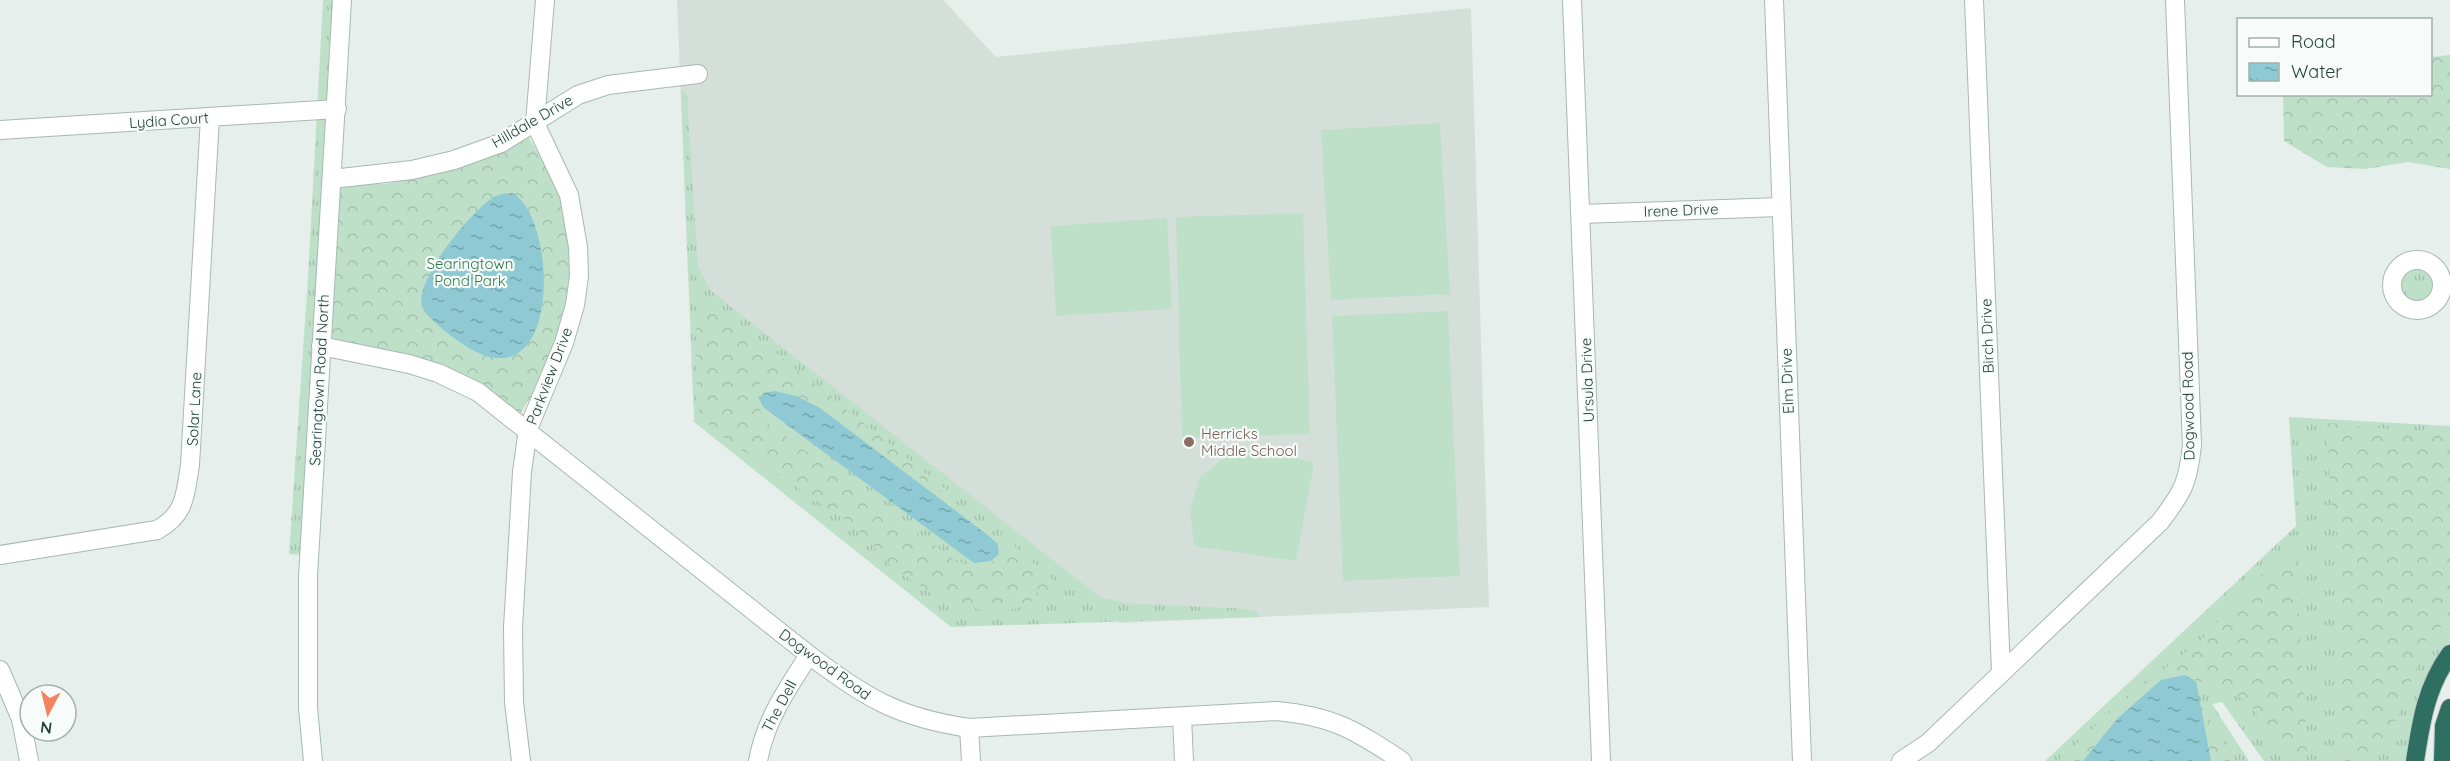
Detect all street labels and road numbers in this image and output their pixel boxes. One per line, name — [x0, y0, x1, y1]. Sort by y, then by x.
street label: Hilldale Drive — [488, 90, 576, 152]
street label: Lydia Court — [129, 108, 209, 132]
street label: Irene Drive — [1643, 199, 1719, 221]
street label: Searingtown Road North — [305, 294, 333, 466]
street label: Birch Drive — [1976, 298, 1998, 374]
street label: Parkview Drive — [522, 325, 576, 427]
street label: Ursula Drive — [1576, 337, 1598, 423]
street label: Elm Drive — [1776, 348, 1798, 414]
street label: Dogwood Road — [2178, 351, 2198, 461]
street label: Solar Lane — [183, 371, 205, 447]
street label: Dogwood Road — [775, 624, 875, 704]
street label: The Dell — [757, 677, 801, 735]

